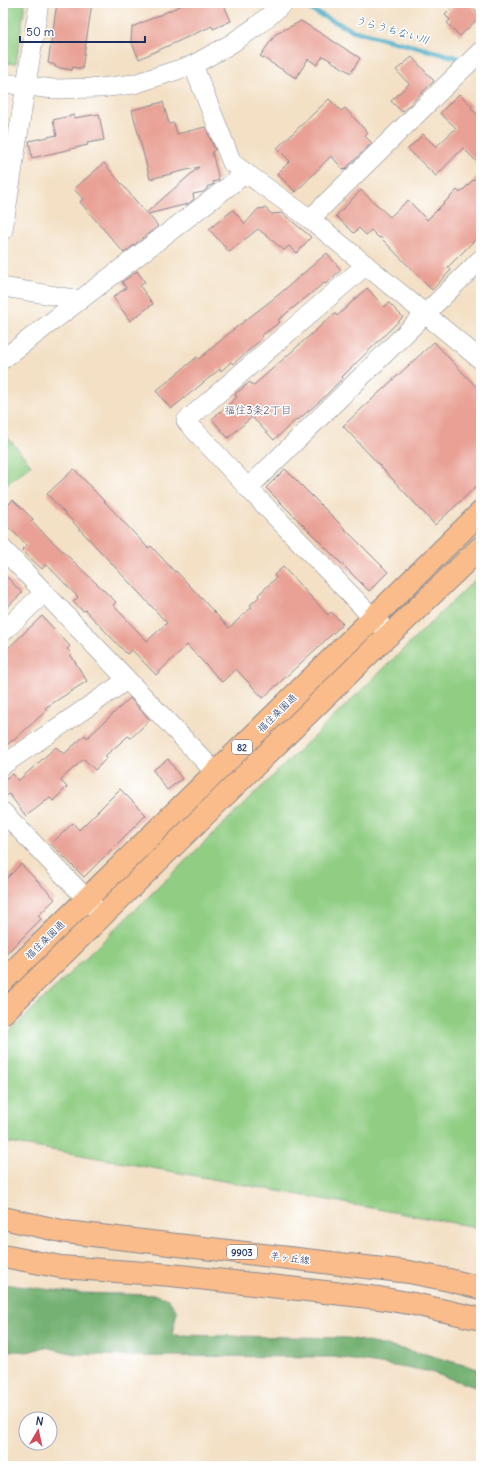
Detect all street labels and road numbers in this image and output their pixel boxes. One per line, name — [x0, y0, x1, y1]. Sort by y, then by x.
street label: 福住桑園通 — [255, 691, 299, 735]
road number: 82 — [232, 740, 252, 754]
street label: 福住桑園通 — [23, 918, 67, 962]
road number: 9903 — [227, 1245, 257, 1259]
street label: 羊ヶ丘線 — [269, 1249, 311, 1267]

